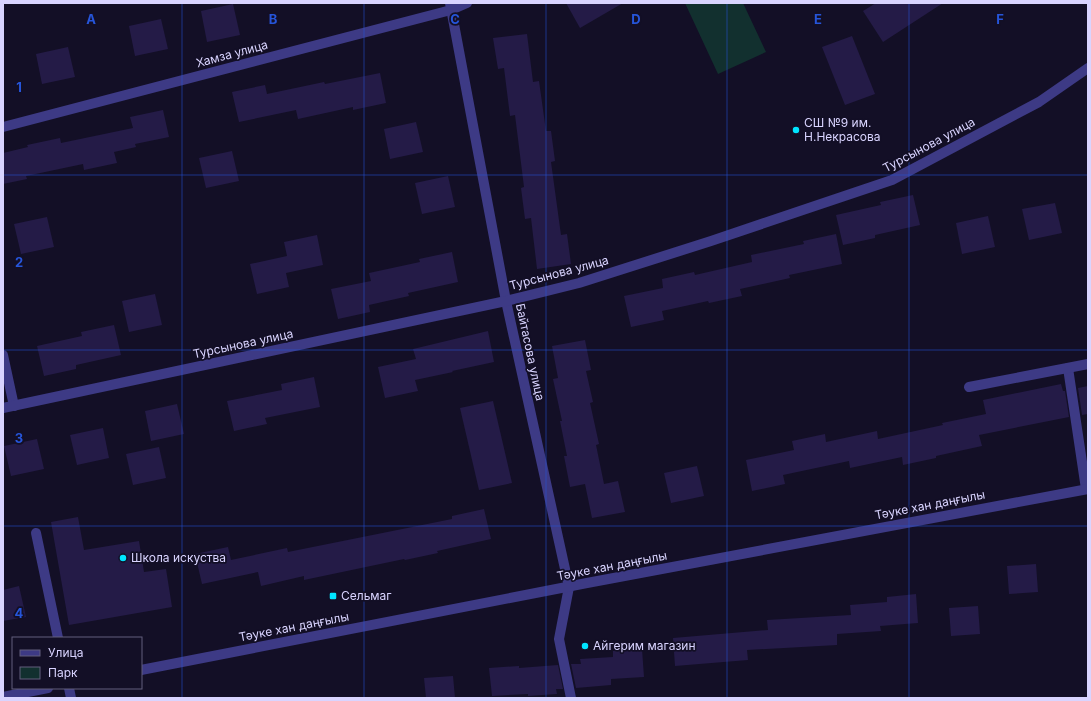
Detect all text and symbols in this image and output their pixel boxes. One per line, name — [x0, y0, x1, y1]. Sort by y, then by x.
text: A — [86, 11, 96, 27]
text: B — [269, 11, 278, 27]
text: C — [450, 11, 460, 27]
text: D — [631, 11, 641, 27]
text: E — [814, 11, 822, 27]
text: F — [996, 11, 1004, 27]
street label: Хамза улица — [194, 37, 269, 70]
text: 1 — [16, 79, 22, 95]
street label: Турсынова улица — [880, 114, 977, 175]
place label: СШ №9 им. Н.Некрасова — [804, 115, 881, 144]
marker: СШ №9 им. Н.Некрасова — [791, 125, 801, 135]
street label: Турсынова улица — [508, 252, 610, 293]
text: 2 — [15, 254, 23, 270]
street label: Байтасова улица — [513, 302, 548, 402]
street label: Турсынова улица — [191, 326, 294, 361]
text: 3 — [15, 430, 23, 446]
street label: Тәуке хан даңғылы — [874, 486, 986, 523]
street label: Тәуке хан даңғылы — [556, 547, 668, 584]
place label: Школа искуства — [131, 550, 226, 565]
marker: Школа искуства — [118, 553, 128, 563]
place label: Сельмаг — [341, 588, 392, 603]
marker: Сельмаг — [328, 591, 338, 601]
text: 4 — [15, 605, 24, 621]
street label: Тәуке хан даңғылы — [238, 608, 350, 645]
legend — [12, 637, 142, 689]
place label: Айгерим магазин — [593, 638, 696, 653]
marker: Айгерим магазин — [580, 641, 590, 651]
text: Улица — [48, 645, 83, 660]
text: Парк — [48, 665, 78, 680]

